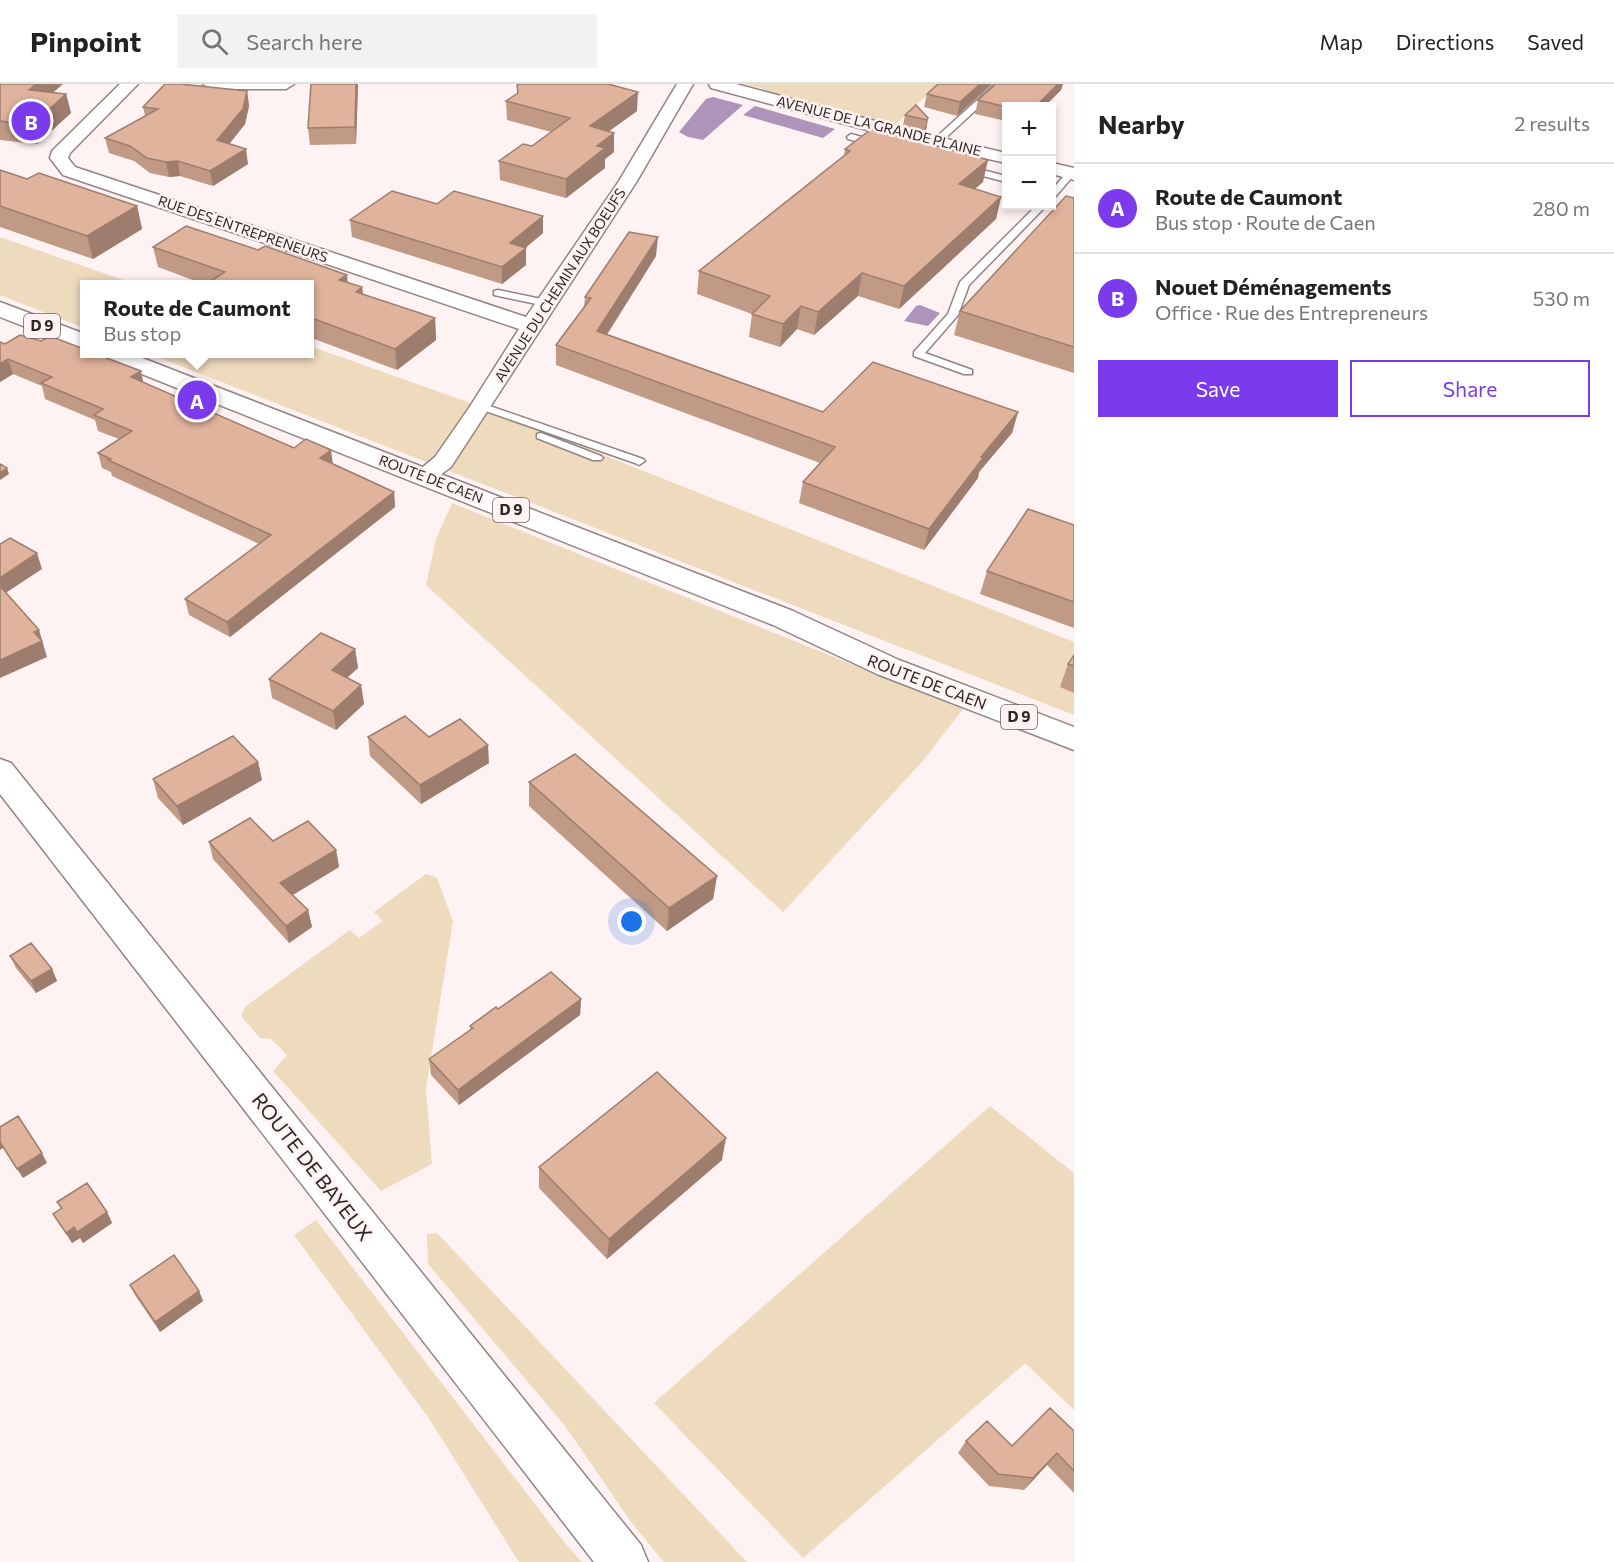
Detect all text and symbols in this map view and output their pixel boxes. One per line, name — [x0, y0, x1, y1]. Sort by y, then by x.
search box — [177, 14, 597, 68]
text: Pinpoint — [30, 24, 141, 58]
icon: search — [198, 25, 231, 58]
text: Search here — [246, 28, 363, 55]
text: Map — [1320, 29, 1363, 54]
text: Directions — [1396, 29, 1494, 54]
text: Saved — [1527, 29, 1584, 54]
street label: AVENUE DE LA GRANDE PLAINE — [775, 92, 983, 159]
pin: B — [12, 99, 51, 144]
map controls — [1002, 102, 1056, 210]
button: + — [1002, 102, 1056, 156]
text: Nearby — [1098, 108, 1185, 139]
text: 2 results — [1514, 111, 1590, 135]
button: − — [1002, 156, 1056, 210]
text: Route de Caumont — [1155, 183, 1342, 210]
street label: AVENUE DU CHEMIN AUX BOEUFS — [491, 185, 629, 385]
street label: RUE DES ENTREPRENEURS — [156, 191, 330, 266]
text: A — [1110, 196, 1125, 220]
text: 280 m — [1532, 196, 1590, 220]
text: Bus stop · Route de Caen — [1155, 210, 1376, 234]
text: Nouet Déménagements — [1155, 273, 1392, 300]
popup — [80, 280, 314, 358]
text: B — [1111, 286, 1124, 310]
text: 530 m — [1533, 286, 1590, 310]
text: Route de Caumont — [103, 294, 291, 321]
text: Office · Rue des Entrepreneurs — [1155, 300, 1428, 324]
road number: D 9 — [24, 314, 60, 338]
text: Bus stop — [103, 321, 181, 345]
button: Save — [1098, 360, 1338, 417]
button: Share — [1350, 360, 1590, 417]
pin: A — [178, 378, 216, 422]
street label: ROUTE DE CAEN — [377, 451, 486, 506]
road number: D 9 — [493, 498, 529, 522]
street label: ROUTE DE CAEN — [865, 650, 989, 713]
road number: D 9 — [1001, 705, 1037, 729]
your location — [617, 907, 646, 936]
street label: ROUTE DE BAYEUX — [248, 1088, 378, 1245]

